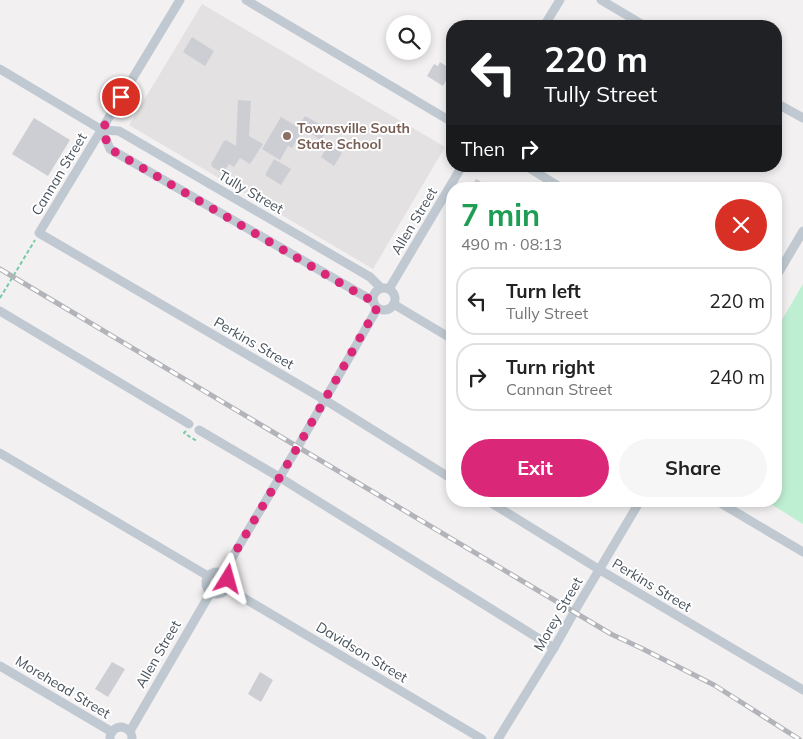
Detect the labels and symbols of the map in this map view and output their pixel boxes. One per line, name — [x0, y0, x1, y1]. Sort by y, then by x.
pin — [100, 76, 142, 118]
place label: Townsville South State School — [297, 119, 410, 153]
street label: Cannan Street — [27, 129, 91, 219]
marker: Townsville South State School — [281, 130, 293, 142]
street label: Tully Street — [215, 166, 287, 218]
street label: Allen Street — [387, 184, 441, 258]
street label: Perkins Street — [211, 313, 297, 373]
position arrow — [201, 552, 253, 604]
street label: Perkins Street — [609, 554, 695, 616]
street label: Morey Street — [530, 574, 586, 654]
street label: Allen Street — [131, 617, 185, 691]
street label: Davidson Street — [313, 618, 411, 686]
street label: Morehead Street — [12, 652, 114, 722]

